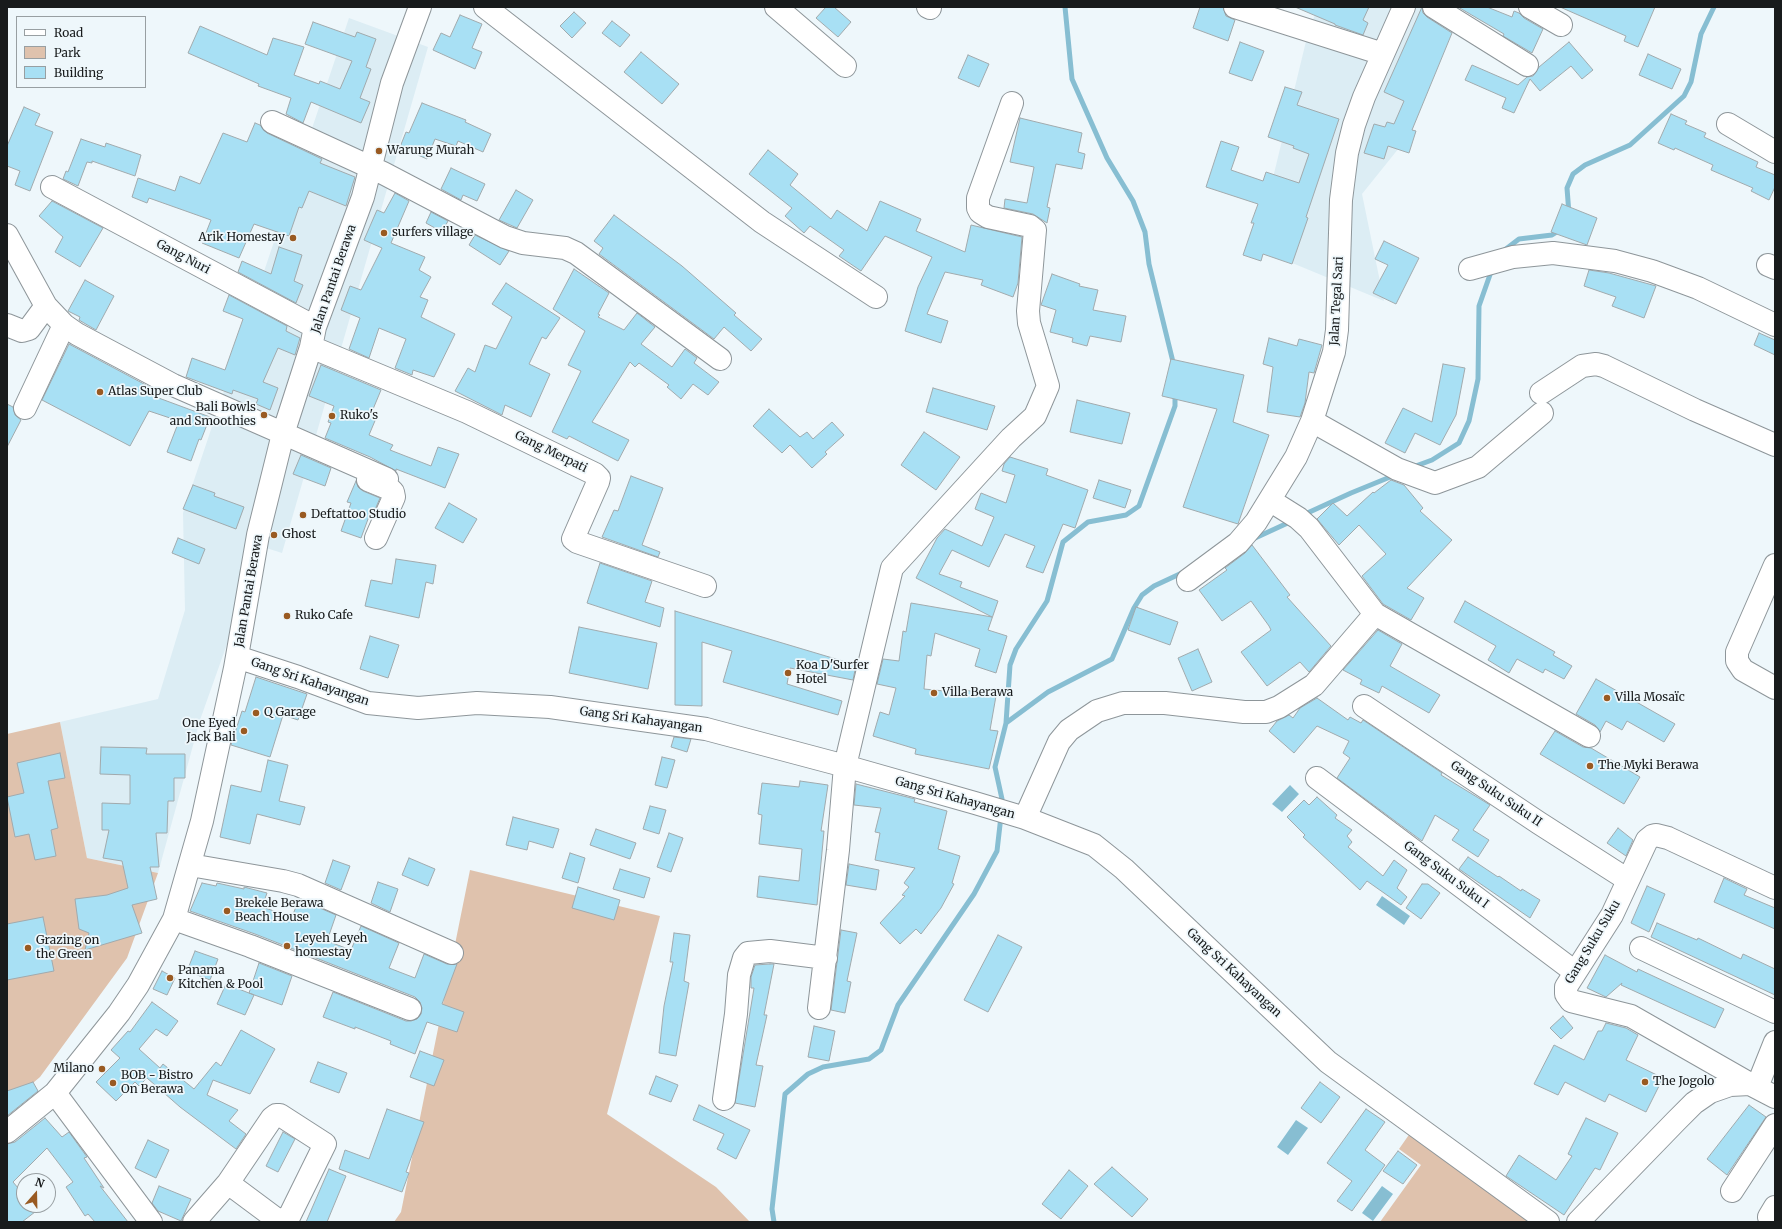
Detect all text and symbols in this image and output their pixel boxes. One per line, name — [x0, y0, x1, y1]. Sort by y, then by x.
legend — [16, 16, 146, 88]
text: Road — [54, 25, 83, 40]
text: Park — [54, 45, 81, 60]
text: Building — [54, 65, 103, 80]
place label: Warung Murah — [387, 144, 474, 158]
marker: Warung Murah — [374, 146, 384, 156]
street label: Jalan Pantai Berawa — [309, 223, 359, 335]
place label: surfers village — [392, 226, 473, 240]
marker: surfers village — [379, 228, 389, 238]
place label: Arik Homestay — [198, 231, 285, 245]
marker: Arik Homestay — [288, 233, 298, 243]
street label: Gang Nuri — [154, 237, 212, 277]
street label: Jalan Tegal Sari — [1327, 256, 1347, 346]
place label: Atlas Super Club — [108, 385, 202, 399]
marker: Atlas Super Club — [95, 387, 105, 397]
place label: Bali Bowls and Smoothies — [170, 401, 256, 429]
place label: Ruko's — [340, 409, 378, 423]
marker: Bali Bowls and Smoothies — [259, 410, 269, 420]
marker: Ruko's — [327, 411, 337, 421]
street label: Gang Merpati — [512, 428, 590, 476]
place label: Deftattoo Studio — [311, 508, 406, 522]
marker: Deftattoo Studio — [298, 510, 308, 520]
place label: Ghost — [282, 528, 316, 542]
marker: Ghost — [269, 530, 279, 540]
street label: Jalan Pantai Berawa — [232, 534, 266, 648]
place label: Ruko Cafe — [295, 609, 353, 623]
marker: Ruko Cafe — [282, 611, 292, 621]
street label: Gang Sri Kahayangan — [249, 655, 371, 709]
place label: Koa D'Surfer Hotel — [796, 659, 869, 687]
marker: Koa D'Surfer Hotel — [783, 668, 793, 678]
place label: Villa Berawa — [942, 686, 1013, 700]
marker: Villa Berawa — [929, 688, 939, 698]
place label: Villa Mosaïc — [1615, 691, 1685, 705]
marker: Villa Mosaïc — [1602, 693, 1612, 703]
street label: Gang Sri Kahayangan — [579, 704, 703, 736]
place label: Q Garage — [264, 706, 316, 720]
marker: Q Garage — [251, 708, 261, 718]
place label: One Eyed Jack Bali — [182, 717, 236, 745]
marker: One Eyed Jack Bali — [239, 726, 249, 736]
street label: Gang Suku Suku II — [1448, 758, 1544, 830]
place label: The Myki Berawa — [1598, 759, 1699, 773]
marker: The Myki Berawa — [1585, 761, 1595, 771]
street label: Gang Sri Kahayangan — [893, 774, 1017, 822]
street label: Gang Suku Suku I — [1401, 838, 1491, 912]
place label: Brekele Berawa Beach House — [235, 897, 323, 925]
street label: Gang Suku Suku — [1562, 898, 1624, 986]
marker: Brekele Berawa Beach House — [222, 906, 232, 916]
street label: Gang Sri Kahayangan — [1184, 925, 1284, 1021]
place label: Leyeh Leyeh homestay — [295, 932, 368, 960]
place label: Grazing on the Green — [36, 934, 99, 962]
marker: Leyeh Leyeh homestay — [282, 941, 292, 951]
marker: Grazing on the Green — [23, 943, 33, 953]
place label: Panama Kitchen & Pool — [178, 964, 263, 992]
marker: Panama Kitchen & Pool — [165, 973, 175, 983]
place label: Milano — [53, 1062, 94, 1076]
marker: Milano — [97, 1064, 107, 1074]
place label: BOB - Bistro On Berawa — [121, 1069, 193, 1097]
place label: The Jogolo — [1653, 1075, 1714, 1089]
marker: The Jogolo — [1640, 1077, 1650, 1087]
marker: BOB - Bistro On Berawa — [108, 1078, 118, 1088]
north arrow — [16, 1173, 56, 1213]
text: N — [33, 1175, 46, 1191]

